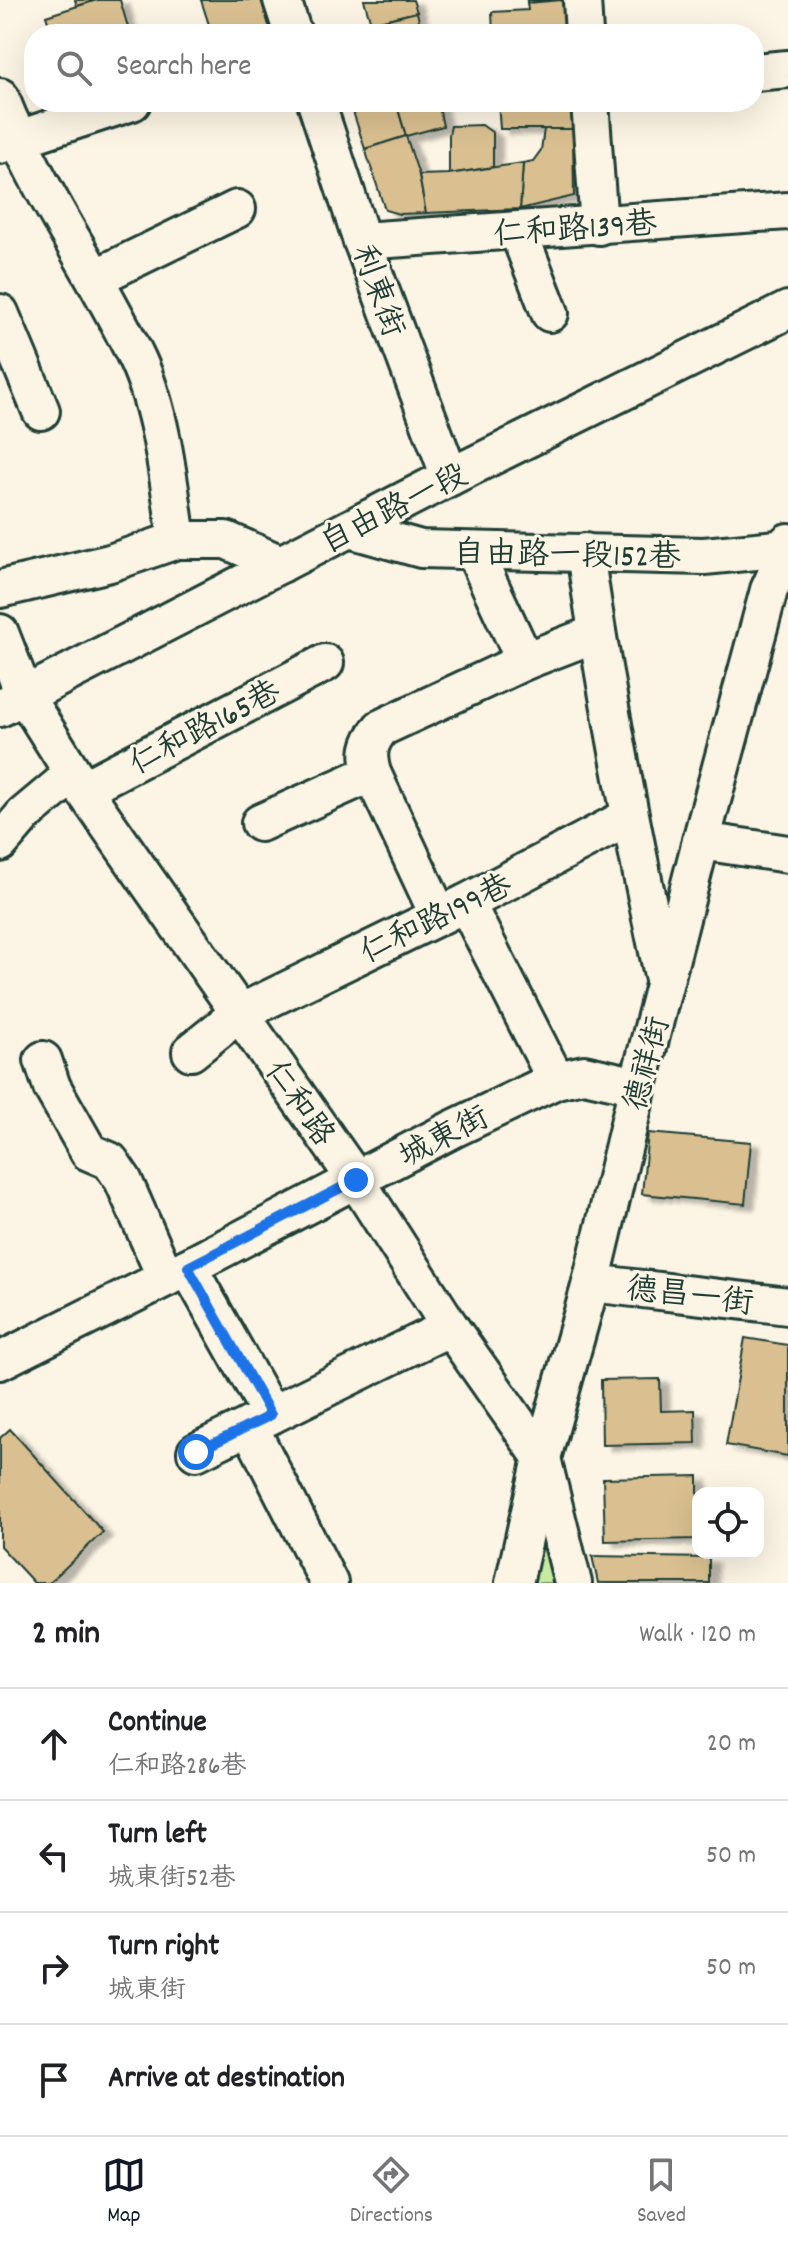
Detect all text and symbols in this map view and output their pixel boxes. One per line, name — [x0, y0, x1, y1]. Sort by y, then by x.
search box — [24, 24, 764, 112]
icon: search — [52, 46, 96, 90]
text: Search here — [116, 47, 252, 90]
street label: 仁和路139巷 — [492, 203, 659, 261]
street label: 利東街 — [337, 239, 413, 345]
street label: 自由路一段 — [314, 455, 477, 568]
street label: 自由路一段152巷 — [453, 533, 681, 583]
street label: 仁和路165巷 — [122, 671, 290, 790]
street label: 仁和路199巷 — [353, 865, 521, 978]
street label: 德祥街 — [615, 1012, 684, 1117]
street label: 仁和路 — [251, 1052, 343, 1157]
street label: 城東街 — [392, 1097, 498, 1182]
route end — [338, 1162, 374, 1198]
street label: 德昌一街 — [623, 1268, 756, 1330]
route start — [178, 1434, 214, 1470]
map controls — [692, 1487, 764, 1559]
button: locate — [692, 1487, 764, 1559]
text: 2 min — [32, 1611, 100, 1660]
text: Walk · 120 m — [639, 1617, 756, 1654]
text: Continue — [108, 1703, 207, 1746]
icon: ahead — [32, 1722, 76, 1766]
text: 20 m — [707, 1726, 756, 1763]
text: 仁和路286巷 — [108, 1749, 247, 1786]
text: Turn left — [108, 1815, 207, 1858]
icon: left — [32, 1834, 76, 1878]
text: 50 m — [706, 1838, 756, 1875]
text: 城東街52巷 — [108, 1861, 235, 1898]
text: Turn right — [108, 1927, 219, 1970]
icon: right — [32, 1946, 76, 1990]
text: 50 m — [706, 1950, 756, 1987]
text: 城東街 — [108, 1973, 186, 2010]
icon: arrive — [32, 2058, 76, 2102]
text: Arrive at destination — [108, 2059, 345, 2102]
tab: Map — [102, 2153, 146, 2232]
tab: Directions — [350, 2153, 433, 2232]
tab: Saved — [637, 2153, 686, 2232]

